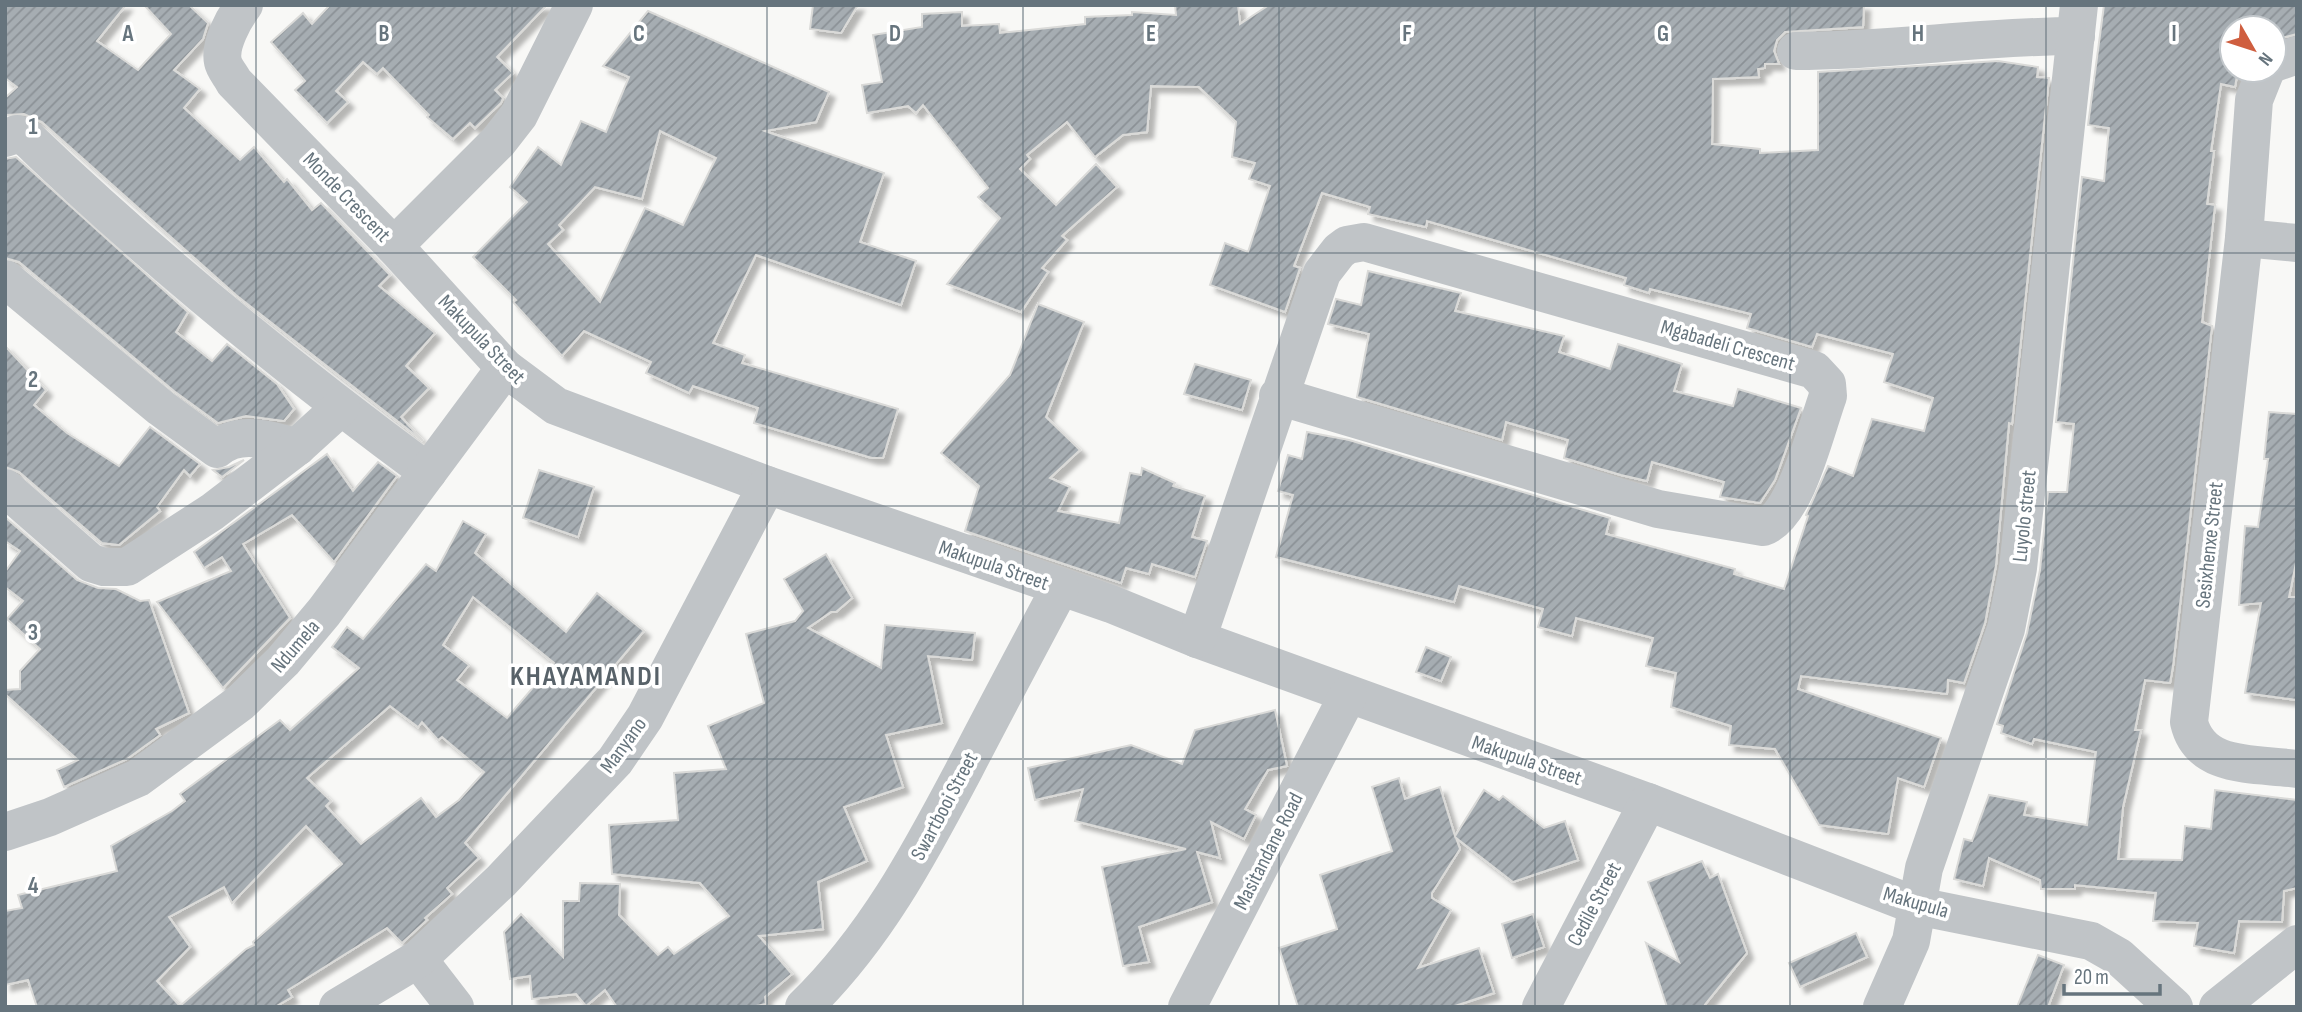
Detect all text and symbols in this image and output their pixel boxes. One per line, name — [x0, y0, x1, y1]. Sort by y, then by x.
north arrow — [2218, 14, 2288, 84]
text: A — [122, 20, 135, 48]
text: B — [379, 20, 390, 48]
text: C — [633, 20, 645, 48]
text: D — [889, 20, 901, 48]
text: E — [1146, 20, 1156, 48]
text: F — [1402, 20, 1412, 48]
text: G — [1657, 20, 1669, 48]
text: H — [1912, 20, 1924, 48]
text: I — [2171, 20, 2177, 48]
text: N — [2253, 48, 2277, 70]
text: 1 — [28, 113, 38, 141]
street label: Monde Crescent — [298, 147, 396, 247]
street label: Makupula Street — [433, 289, 530, 389]
street label: Mgabadeli Crescent — [1658, 314, 1798, 377]
text: 2 — [28, 366, 38, 394]
street label: Luyolo street — [2007, 469, 2042, 563]
street label: Sesixhenxe Street — [2190, 481, 2229, 609]
street label: Makupula Street — [936, 535, 1052, 596]
street label: Ndumela — [266, 615, 325, 678]
text: 3 — [28, 619, 38, 647]
district label: KHAYAMANDI — [510, 660, 662, 693]
street label: Manyano — [595, 712, 652, 778]
street label: Makupula Street — [1469, 730, 1585, 791]
street label: Swartbooi Street — [905, 748, 983, 865]
street label: Masitandane Road — [1228, 789, 1309, 914]
street label: Cedile Street — [1562, 858, 1627, 950]
text: 4 — [28, 872, 39, 900]
street label: Makupula — [1880, 881, 1951, 924]
scale bar — [2064, 953, 2160, 997]
text: 20 m — [2074, 965, 2109, 990]

